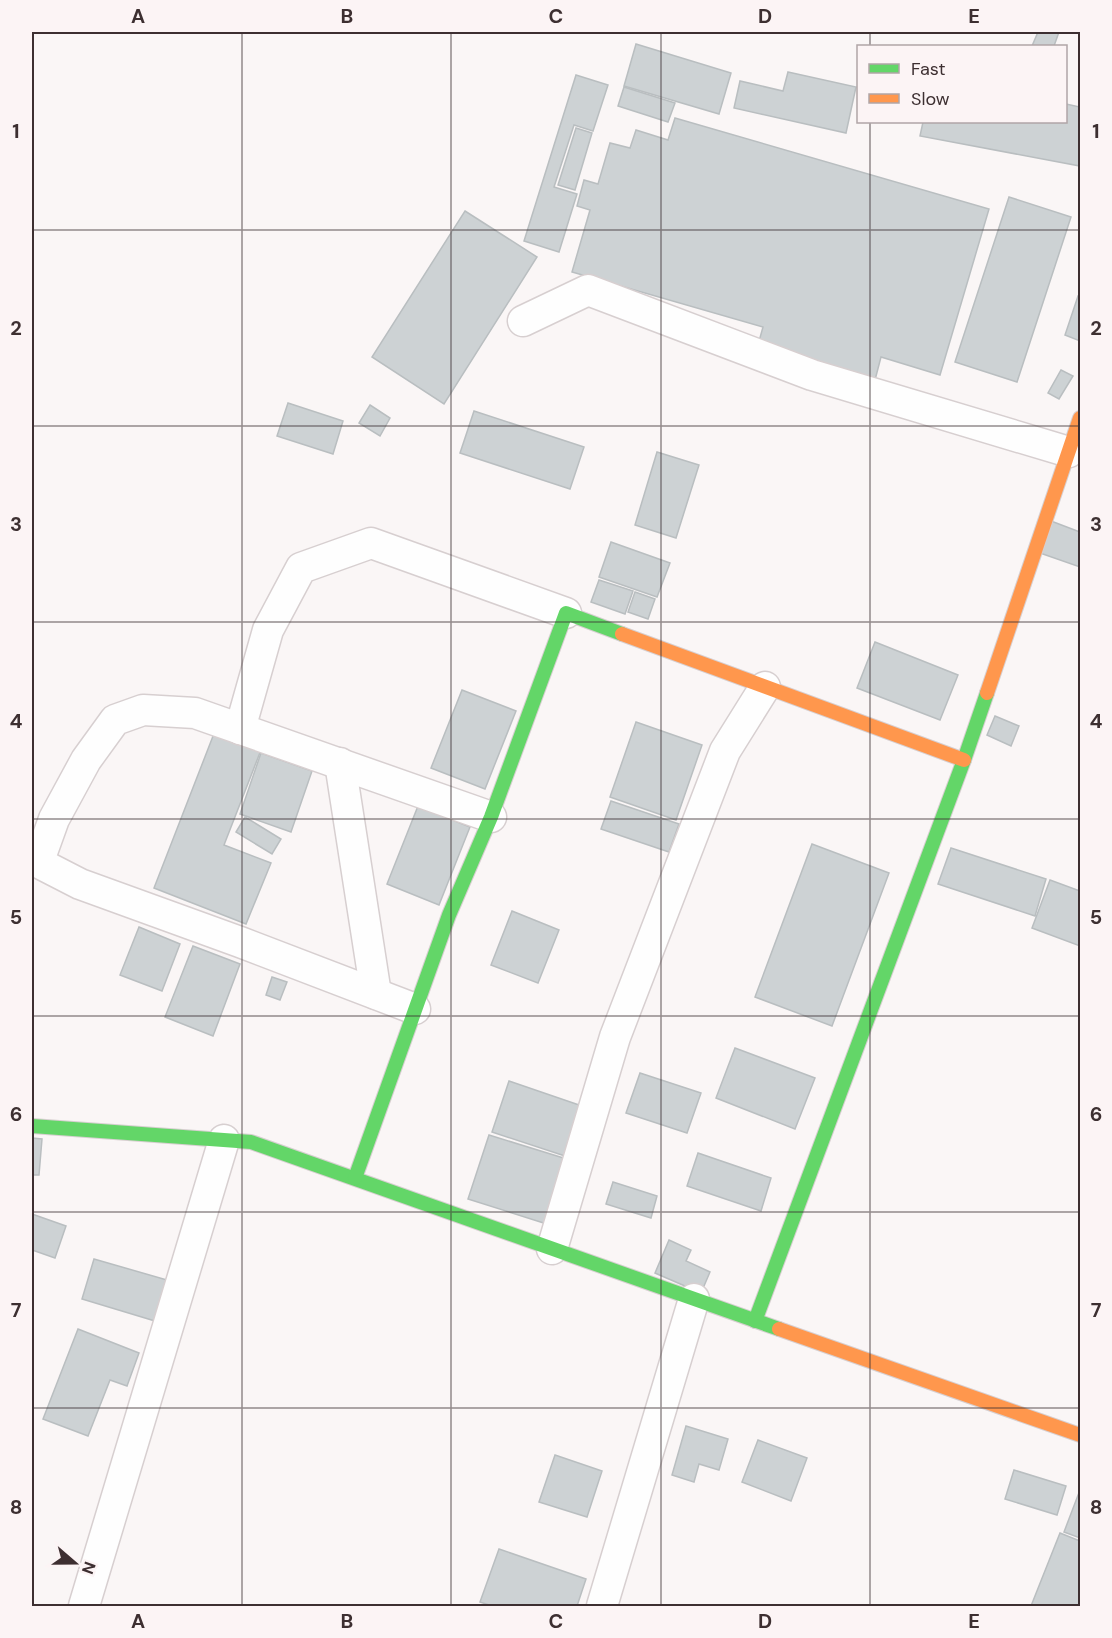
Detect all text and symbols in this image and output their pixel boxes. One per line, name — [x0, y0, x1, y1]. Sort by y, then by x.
text: A — [131, 3, 145, 29]
text: B — [341, 3, 353, 29]
text: C — [549, 3, 563, 29]
text: D — [758, 3, 772, 29]
text: E — [968, 3, 980, 29]
legend — [857, 45, 1067, 123]
text: Fast — [911, 57, 946, 81]
text: Slow — [911, 87, 950, 111]
text: 1 — [12, 118, 20, 144]
text: 1 — [1092, 118, 1100, 144]
text: 2 — [10, 315, 22, 341]
text: 2 — [1090, 315, 1102, 341]
text: 3 — [10, 511, 22, 537]
text: 3 — [1090, 511, 1102, 537]
text: 4 — [10, 708, 23, 734]
text: 4 — [1090, 708, 1103, 734]
text: 5 — [10, 904, 22, 930]
text: 5 — [1090, 904, 1102, 930]
text: 6 — [10, 1101, 22, 1127]
text: 6 — [1090, 1101, 1102, 1127]
text: 7 — [11, 1297, 22, 1323]
text: 7 — [1091, 1297, 1102, 1323]
text: 8 — [10, 1494, 22, 1520]
text: 8 — [1090, 1494, 1102, 1520]
north arrow — [45, 1533, 105, 1593]
text: N — [77, 1559, 100, 1577]
text: A — [131, 1608, 145, 1634]
text: B — [341, 1608, 353, 1634]
text: C — [549, 1608, 563, 1634]
text: D — [758, 1608, 772, 1634]
text: E — [968, 1608, 980, 1634]

